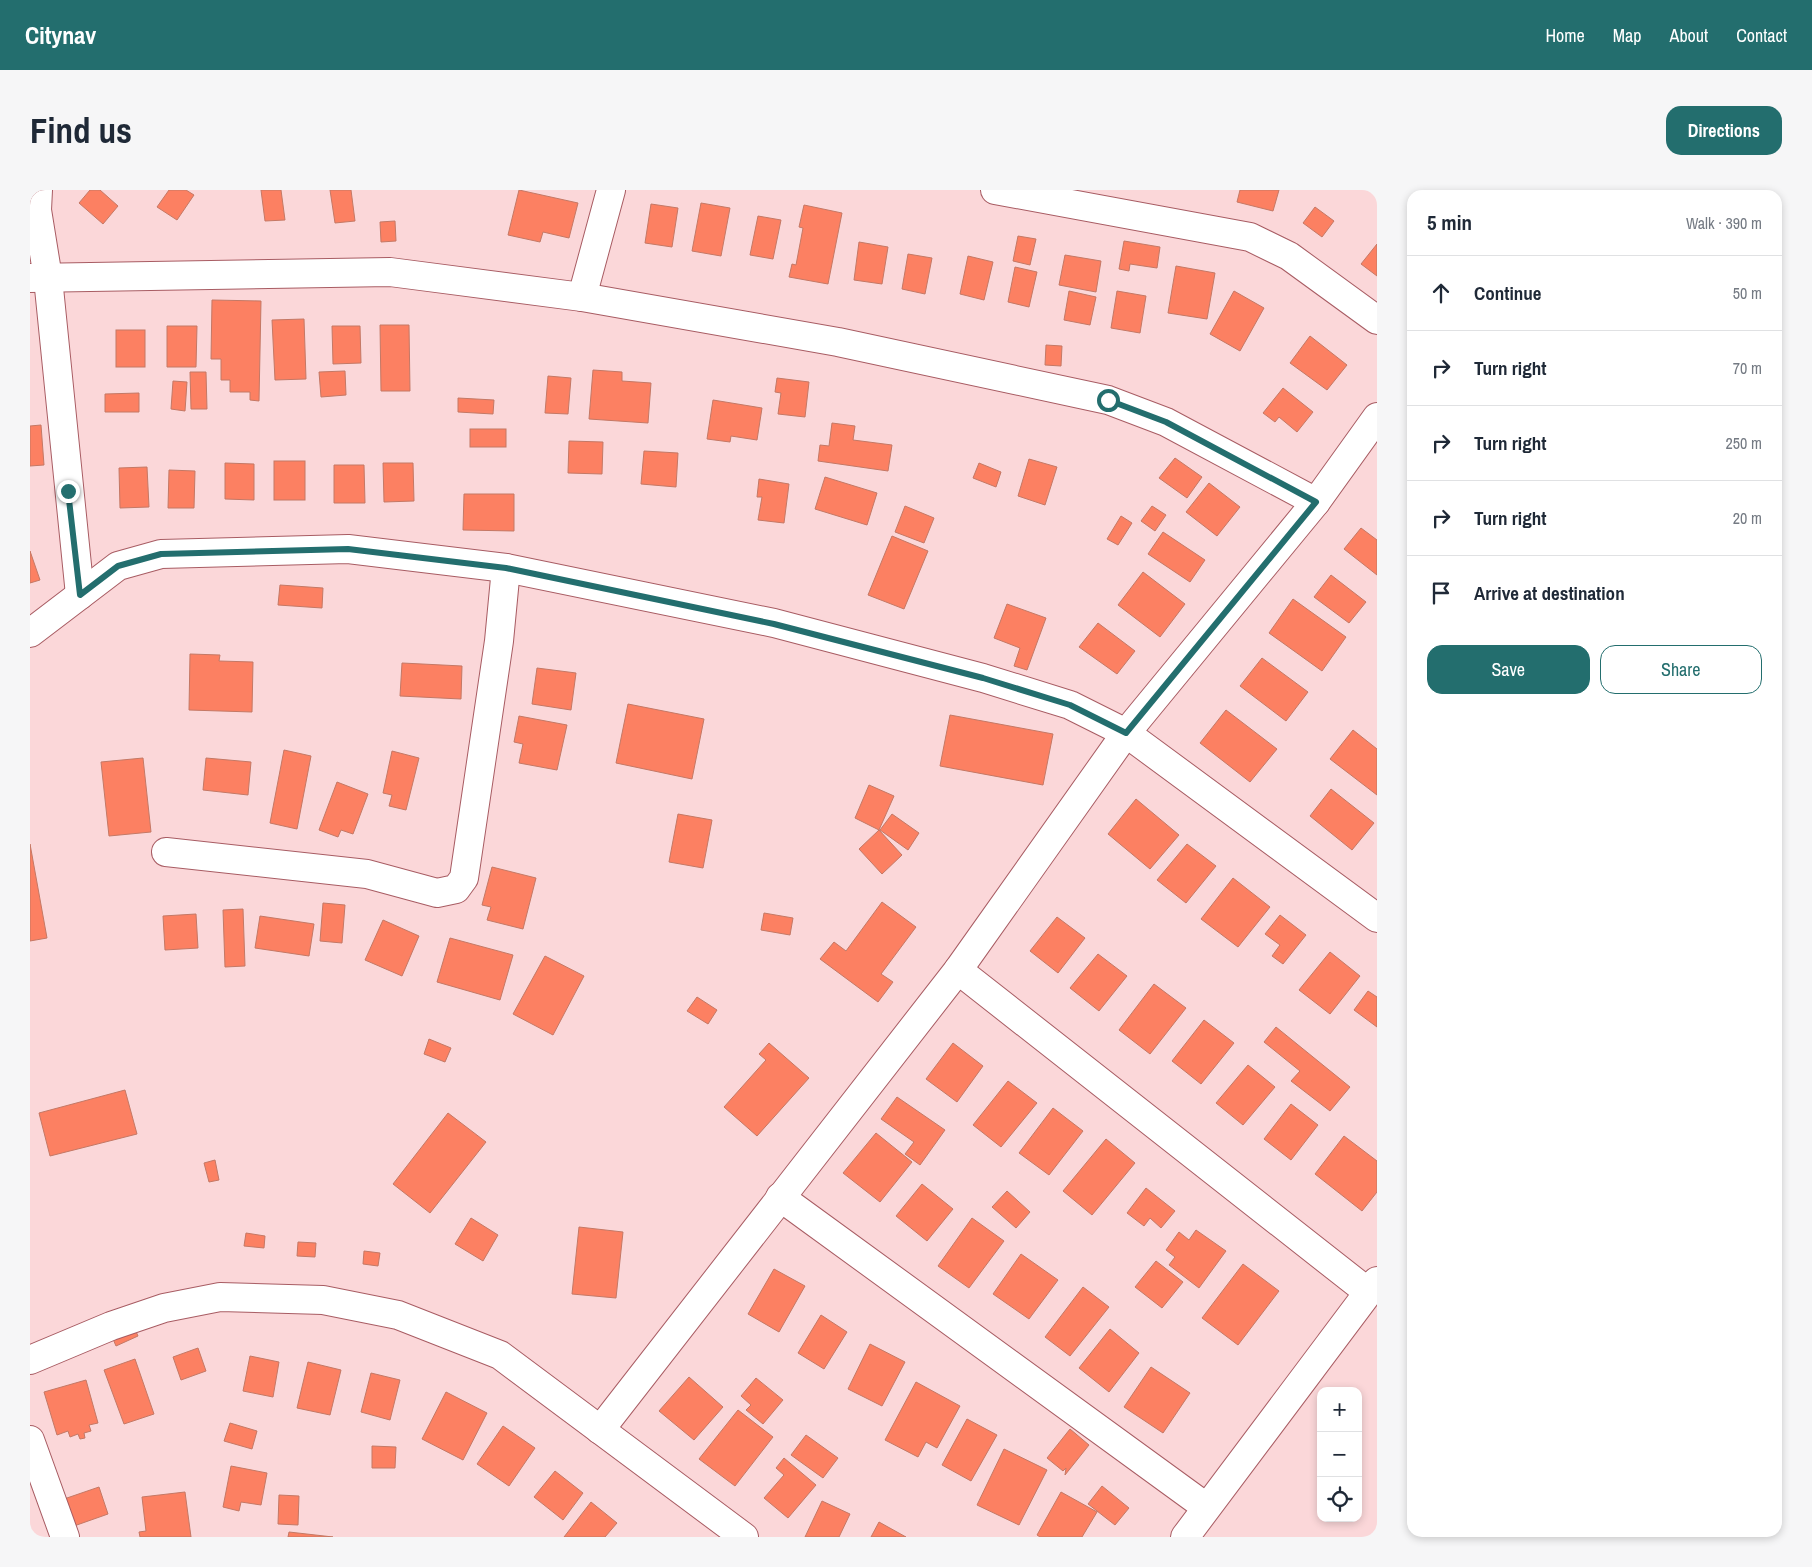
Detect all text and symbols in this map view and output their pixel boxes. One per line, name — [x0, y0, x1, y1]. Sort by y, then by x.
text: Citynav — [25, 19, 96, 51]
text: Home — [1545, 23, 1585, 48]
text: Map — [1613, 23, 1642, 48]
text: About — [1670, 23, 1708, 48]
text: Contact — [1736, 23, 1787, 48]
button: Directions — [1666, 106, 1782, 155]
text: Find us — [30, 107, 132, 154]
text: 5 min — [1427, 208, 1472, 237]
text: Walk · 390 m — [1686, 212, 1762, 234]
icon: ahead — [1427, 279, 1455, 307]
text: Continue — [1474, 280, 1542, 306]
text: 50 m — [1733, 282, 1762, 304]
icon: right — [1427, 354, 1455, 382]
text: Turn right — [1474, 355, 1546, 381]
text: 70 m — [1733, 357, 1762, 379]
route start — [1097, 389, 1120, 412]
icon: right — [1427, 429, 1455, 457]
text: Turn right — [1474, 430, 1546, 456]
text: 250 m — [1726, 432, 1762, 454]
route end — [57, 480, 80, 503]
icon: right — [1427, 504, 1455, 532]
text: Turn right — [1474, 505, 1546, 531]
text: 20 m — [1733, 507, 1762, 529]
icon: arrive — [1427, 579, 1455, 607]
text: Arrive at destination — [1474, 580, 1625, 606]
button: Save — [1427, 645, 1590, 694]
button: Share — [1600, 645, 1762, 694]
map controls — [1317, 1387, 1362, 1522]
button: + — [1317, 1387, 1362, 1432]
button: − — [1317, 1432, 1362, 1477]
button: locate — [1317, 1477, 1362, 1522]

